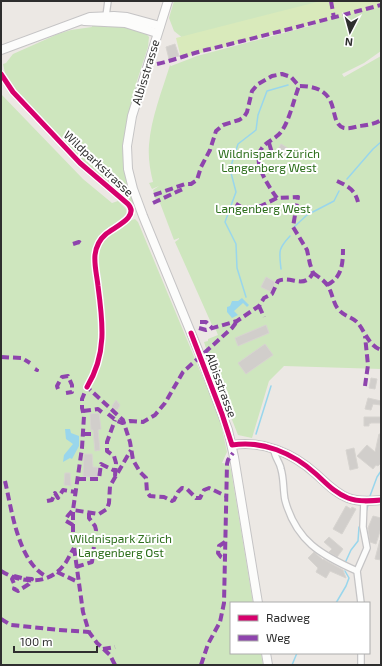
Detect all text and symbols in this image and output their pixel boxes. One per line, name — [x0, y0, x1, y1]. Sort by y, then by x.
north arrow — [330, 12, 370, 52]
text: N — [344, 36, 354, 49]
street label: Albisstrasse — [128, 38, 162, 106]
street label: Wildparkstrasse — [61, 127, 137, 199]
park label: Wildnispark Zürich Langenberg West — [218, 146, 320, 174]
park label: Langenberg West — [215, 201, 311, 215]
street label: Albisstrasse — [204, 351, 240, 419]
park label: Wildnispark Zürich Langenberg Ost — [70, 531, 172, 559]
legend — [230, 602, 370, 654]
text: Radweg — [266, 610, 310, 624]
scale bar — [14, 628, 97, 654]
text: Weg — [266, 630, 291, 644]
text: 100 m — [20, 634, 52, 648]

